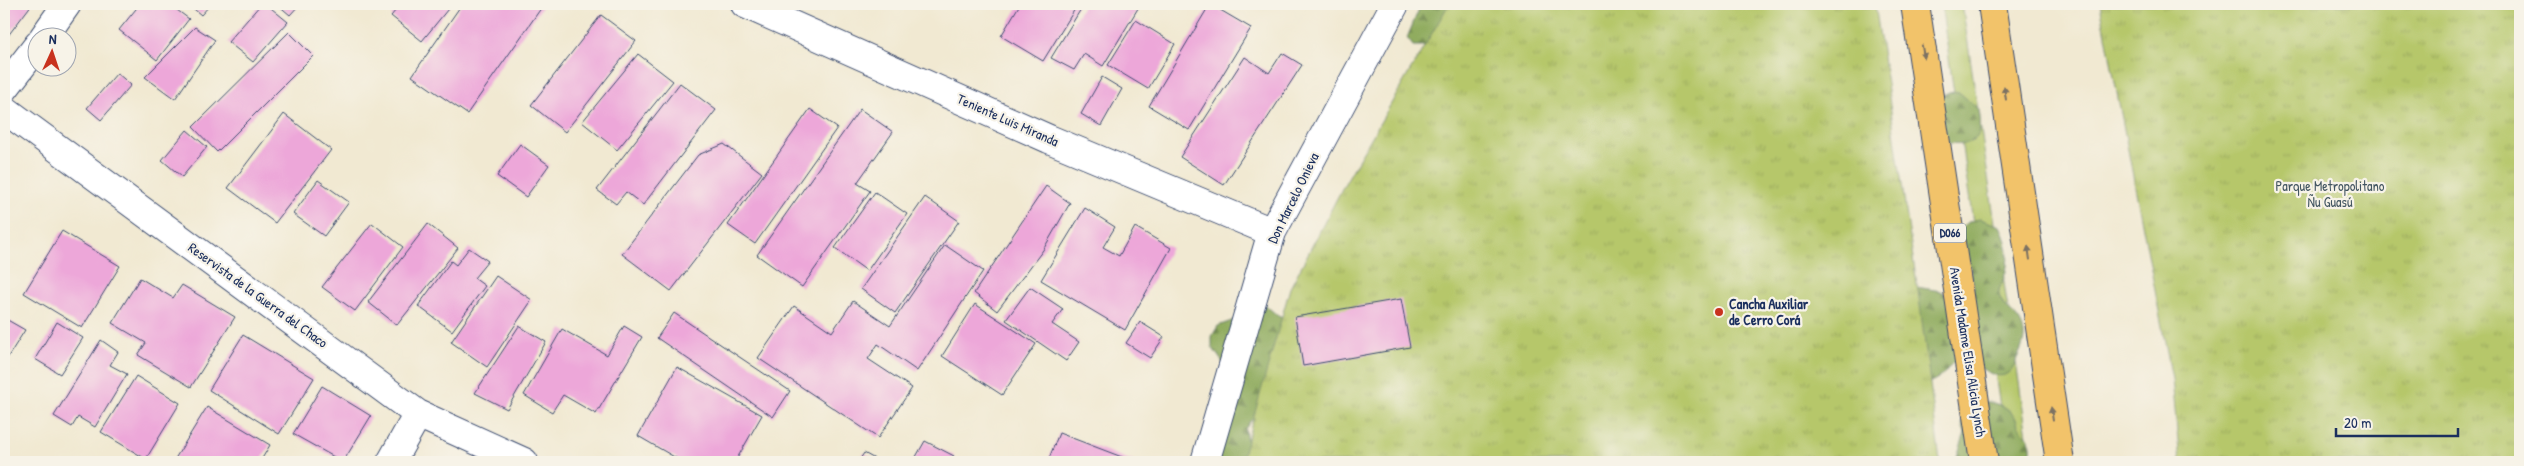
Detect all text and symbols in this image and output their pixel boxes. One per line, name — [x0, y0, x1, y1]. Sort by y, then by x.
north arrow — [28, 28, 78, 78]
text: N — [48, 29, 57, 48]
one-way arrow — [1919, 44, 1927, 60]
one-way arrow — [2001, 84, 2009, 100]
street label: Teniente Luis Miranda — [954, 89, 1062, 151]
street label: Don Marcelo Onieva — [1262, 149, 1323, 246]
park label: Parque Metropolitano Ñu Guasú — [2275, 176, 2385, 211]
road number: D066 — [1934, 224, 1966, 242]
street label: Reservista de la Guerra del Chaco — [185, 238, 332, 352]
one-way arrow — [2024, 245, 2032, 261]
street label: Avenida Madame Elisa Alicia Lynch — [1945, 266, 1991, 438]
place label: Cancha Auxiliar de Cerro Corá — [1729, 294, 1809, 329]
marker: Cancha Auxiliar de Cerro Corá — [1713, 306, 1725, 318]
one-way arrow — [2048, 406, 2056, 422]
scale bar — [2336, 406, 2459, 438]
text: 20 m — [2344, 412, 2371, 433]

